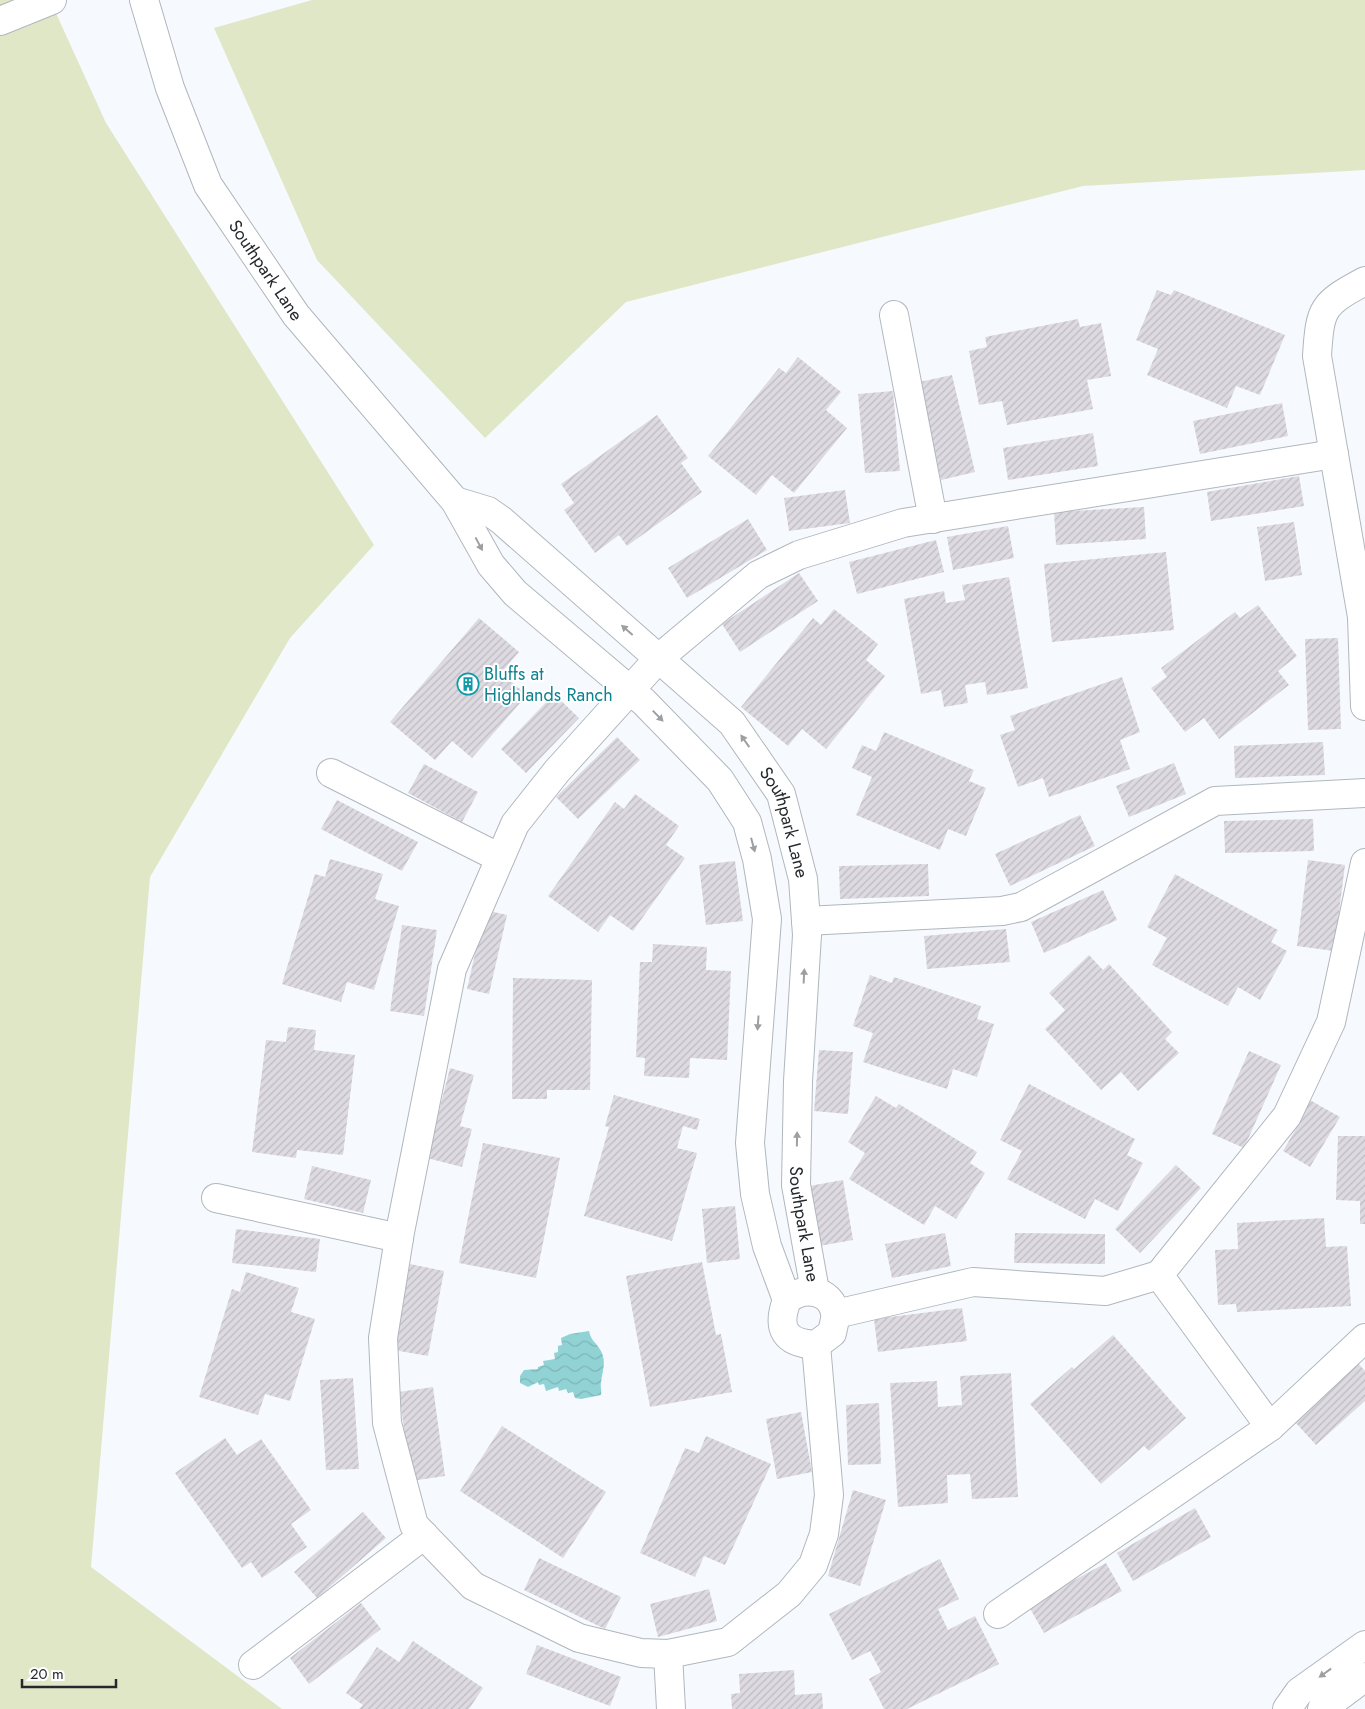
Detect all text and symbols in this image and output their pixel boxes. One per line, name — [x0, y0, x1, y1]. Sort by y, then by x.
street label: Southpark Lane — [222, 215, 309, 326]
one-way arrow — [475, 537, 483, 551]
one-way arrow — [620, 624, 633, 635]
place label: Bluffs at Highlands Ranch — [484, 661, 613, 708]
building icon: Bluffs at Highlands Ranch — [456, 672, 480, 696]
one-way arrow — [652, 710, 664, 722]
one-way arrow — [740, 734, 750, 748]
street label: Southpark Lane — [753, 761, 815, 881]
one-way arrow — [750, 837, 758, 852]
one-way arrow — [801, 968, 809, 984]
one-way arrow — [754, 1015, 762, 1031]
one-way arrow — [793, 1130, 801, 1146]
street label: Southpark Lane — [783, 1166, 826, 1284]
scale bar — [22, 1656, 116, 1688]
text: 20 m — [30, 1663, 64, 1685]
one-way arrow — [1318, 1668, 1332, 1678]

